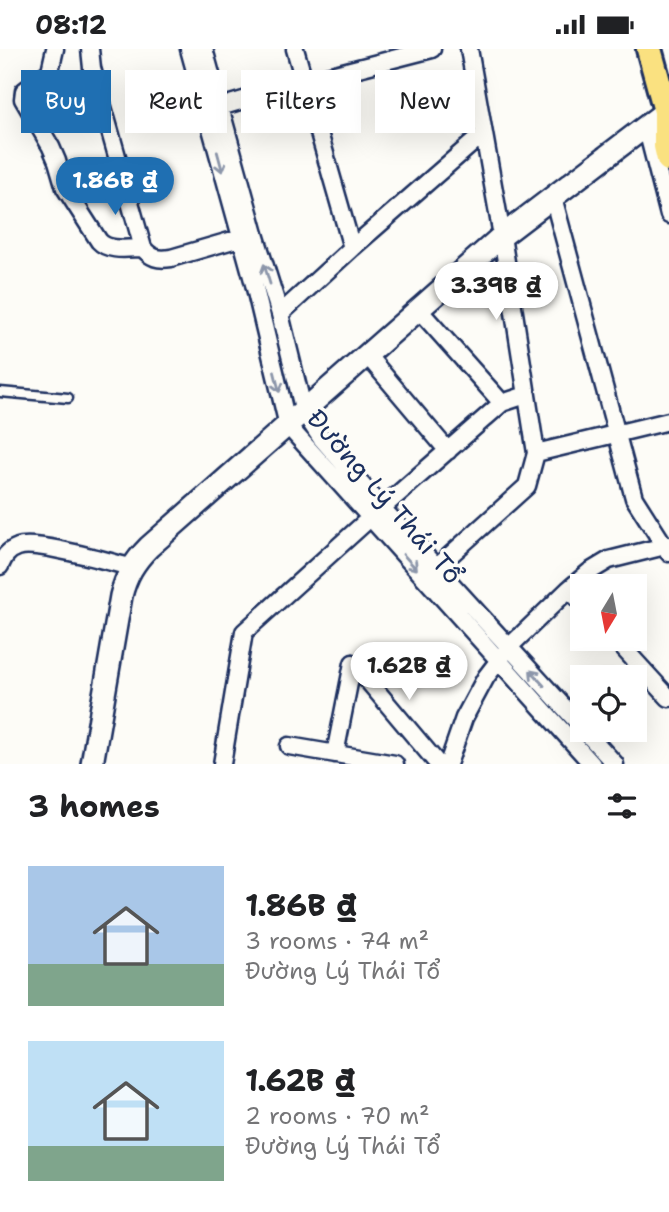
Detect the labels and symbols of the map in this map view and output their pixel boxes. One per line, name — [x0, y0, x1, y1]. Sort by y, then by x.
one-way arrow — [214, 151, 227, 173]
pin: 1.86B ₫ — [50, 157, 180, 217]
one-way arrow — [260, 263, 273, 285]
pin: 3.39B ₫ — [431, 263, 561, 322]
one-way arrow — [271, 370, 284, 393]
street label: Đường Lý Thái Tổ — [299, 401, 471, 591]
one-way arrow — [401, 553, 418, 570]
north arrow — [570, 574, 648, 651]
pin: 1.62B ₫ — [344, 643, 474, 702]
one-way arrow — [529, 669, 545, 687]

